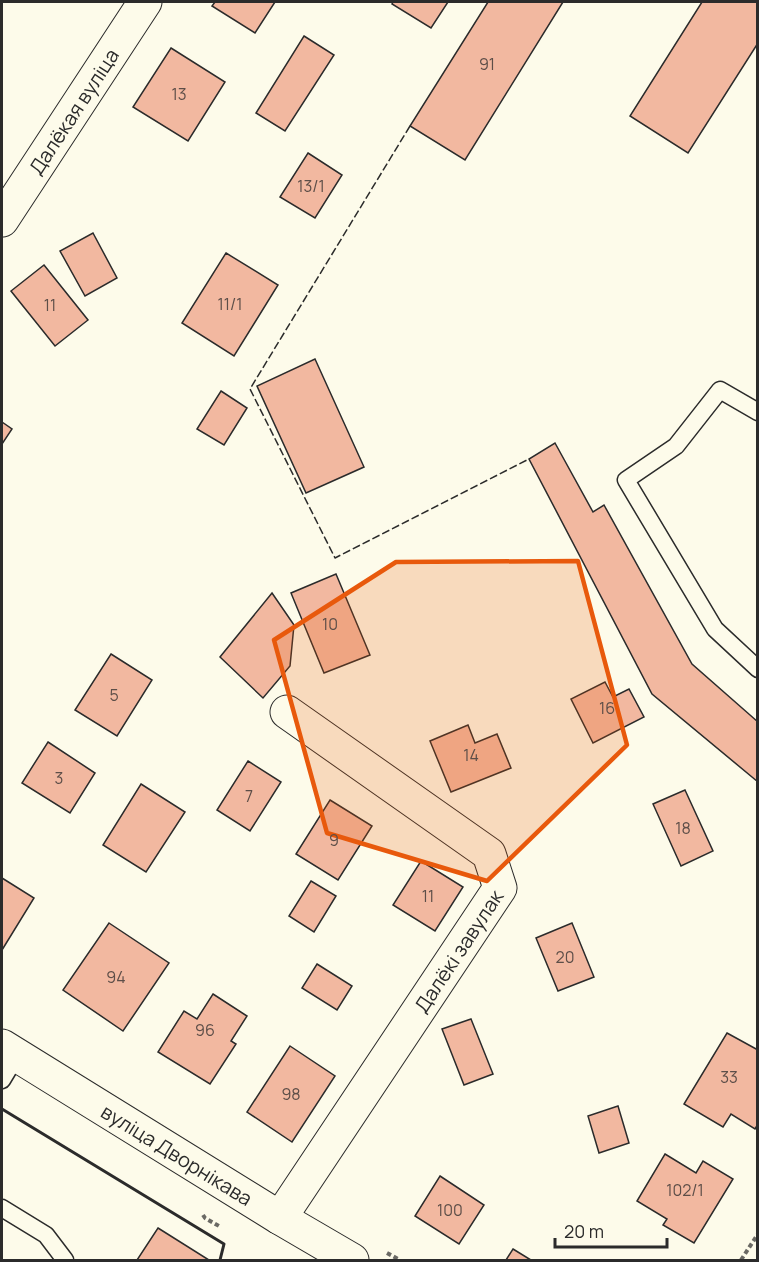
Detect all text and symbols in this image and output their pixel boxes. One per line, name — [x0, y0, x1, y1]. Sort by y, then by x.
street label: Далёкая вуліца — [22, 43, 125, 180]
house number: 91 — [479, 53, 495, 75]
house number: 13 — [171, 83, 187, 105]
house number: 13/1 — [297, 175, 325, 197]
house number: 11/1 — [218, 293, 242, 315]
house number: 11 — [44, 294, 56, 316]
house number: 10 — [322, 613, 338, 635]
house number: 5 — [109, 684, 119, 706]
house number: 16 — [599, 697, 615, 719]
house number: 14 — [463, 744, 479, 766]
house number: 3 — [55, 767, 63, 789]
house number: 7 — [245, 785, 253, 807]
house number: 18 — [675, 817, 691, 839]
house number: 9 — [329, 829, 339, 851]
street label: Далёкі завулак — [407, 883, 509, 1018]
house number: 11 — [422, 885, 434, 907]
house number: 20 — [556, 946, 574, 968]
house number: 94 — [106, 966, 126, 988]
house number: 96 — [195, 1019, 215, 1041]
house number: 33 — [720, 1066, 738, 1088]
house number: 98 — [281, 1083, 301, 1105]
street label: вуліца Дворнікава — [96, 1097, 258, 1211]
house number: 102/1 — [666, 1179, 704, 1201]
house number: 100 — [437, 1199, 463, 1221]
scale bar — [555, 1211, 668, 1249]
text: 20 m — [564, 1219, 604, 1243]

